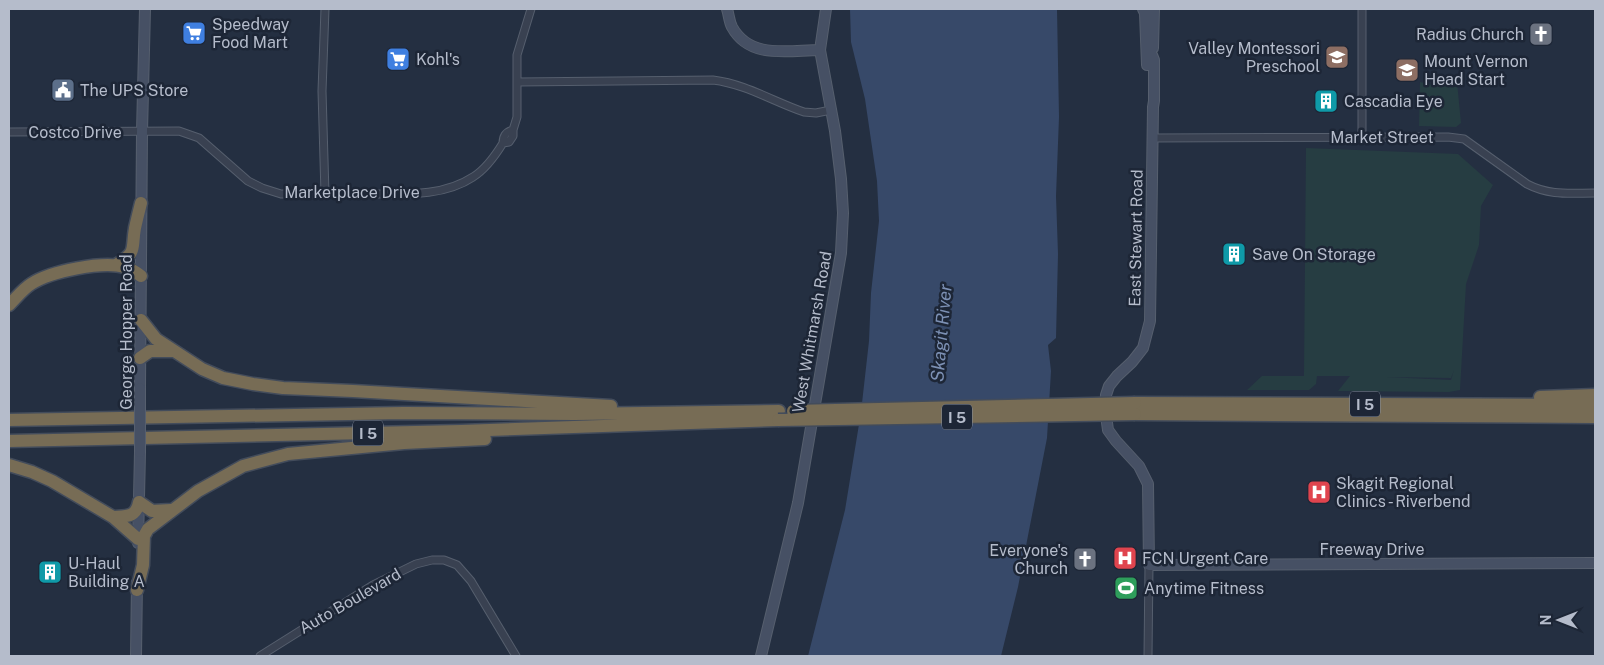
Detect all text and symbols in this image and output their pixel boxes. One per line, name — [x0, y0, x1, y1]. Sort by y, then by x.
place label: Speedway Food Mart — [212, 15, 290, 52]
supermarket icon: Speedway Food Mart — [181, 20, 207, 46]
church icon: Radius Church — [1528, 21, 1554, 47]
place label: Radius Church — [1416, 25, 1524, 44]
place label: Valley Montessori Preschool — [1188, 39, 1320, 76]
school or university icon: Valley Montessori Preschool — [1324, 44, 1350, 70]
supermarket icon: Kohl's — [385, 46, 411, 72]
place label: Kohl's — [416, 50, 460, 69]
place label: Mount Vernon Head Start — [1424, 52, 1528, 89]
school or university icon: Mount Vernon Head Start — [1394, 57, 1420, 83]
public building icon: The UPS Store — [50, 77, 76, 103]
place label: The UPS Store — [80, 81, 188, 100]
building icon: Cascadia Eye — [1313, 88, 1339, 114]
place label: Cascadia Eye — [1344, 92, 1443, 111]
street label: Costco Drive — [28, 123, 122, 142]
street label: Market Street — [1330, 128, 1434, 147]
street label: East Stewart Road — [1125, 169, 1147, 307]
street label: Marketplace Drive — [284, 183, 420, 202]
building icon: Save On Storage — [1221, 241, 1247, 267]
place label: Save On Storage — [1252, 245, 1376, 264]
street label: West Whitmarsh Road — [788, 250, 836, 414]
street label: George Hopper Road — [117, 254, 136, 410]
water label: Skagit River — [926, 283, 956, 383]
road number: I 5 — [1350, 392, 1380, 416]
road number: I 5 — [942, 404, 972, 430]
road number: I 5 — [353, 420, 383, 446]
place label: Skagit Regional Clinics - Riverbend — [1336, 474, 1470, 511]
hospital icon: Skagit Regional Clinics - Riverbend — [1306, 479, 1332, 505]
street label: Freeway Drive — [1319, 540, 1425, 559]
place label: Everyone's Church — [989, 541, 1068, 578]
hospital icon: FCN Urgent Care — [1112, 545, 1138, 571]
church icon: Everyone's Church — [1072, 546, 1098, 572]
place label: FCN Urgent Care — [1142, 549, 1268, 568]
place label: U-Haul Building A — [68, 554, 145, 591]
building icon: U-Haul Building A — [37, 559, 63, 585]
street label: Auto Boulevard — [296, 564, 404, 638]
sports icon: Anytime Fitness — [1113, 575, 1139, 601]
place label: Anytime Fitness — [1144, 579, 1264, 598]
north arrow — [1534, 595, 1584, 645]
text: N — [1538, 615, 1554, 625]

